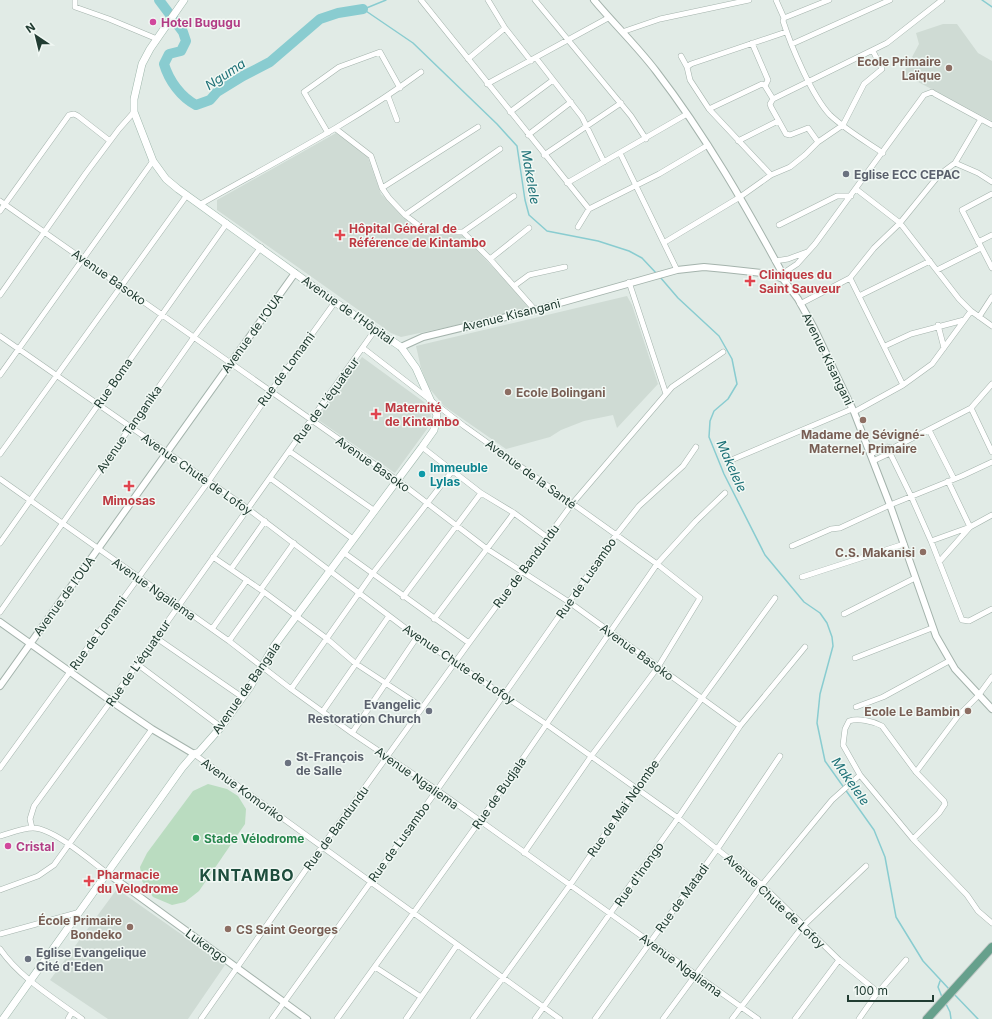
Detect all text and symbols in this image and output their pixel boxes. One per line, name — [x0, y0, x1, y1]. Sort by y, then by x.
place label: Hotel Bugugu — [161, 15, 240, 30]
north arrow — [16, 16, 56, 56]
marker: Hotel Bugugu — [148, 17, 158, 27]
text: N — [23, 20, 38, 36]
place label: Ecole Primaire Laïque — [857, 54, 941, 83]
water label: Nguma — [202, 55, 248, 93]
marker: Ecole Primaire Laïque — [944, 63, 954, 73]
water label: Makelele — [518, 148, 544, 206]
place label: Eglise ECC CEPAC — [854, 167, 960, 182]
marker: Eglise ECC CEPAC — [841, 169, 851, 179]
place label: Hôpital Général de Référence de Kintambo — [349, 221, 486, 250]
marker: Hôpital Général de Référence de Kintambo — [334, 229, 346, 241]
street label: Avenue Basoko — [69, 246, 149, 308]
place label: Cliniques du Saint Sauveur — [759, 267, 841, 296]
street label: Avenue de l’Hôpital — [299, 273, 397, 347]
marker: Cliniques du Saint Sauveur — [744, 275, 756, 287]
street label: Avenue de l’OUA — [218, 290, 286, 376]
street label: Avenue Kisangani — [460, 295, 562, 334]
street label: Avenue Kisangani — [799, 310, 857, 408]
street label: Rue de Lomami — [254, 329, 318, 409]
street label: Rue de L'équateur — [290, 354, 363, 446]
street label: Rue Boma — [90, 355, 136, 411]
street label: Avenue Tanganika — [93, 382, 165, 476]
place label: Ecole Bolingani — [516, 385, 606, 400]
marker: Ecole Bolingani — [503, 387, 513, 397]
place label: Maternité de Kintambo — [385, 400, 459, 429]
marker: Maternité de Kintambo — [370, 408, 382, 420]
marker: Madame de Sévigné- Maternel, Primaire — [858, 415, 868, 425]
place label: Madame de Sévigné- Maternel, Primaire — [801, 427, 925, 456]
street label: Avenue Chute de Lofoy — [139, 430, 256, 518]
street label: Avenue Basoko — [333, 433, 413, 495]
street label: Avenue de la Santé — [483, 436, 579, 512]
water label: Makelele — [713, 437, 751, 495]
place label: Immeuble Lylas — [430, 460, 488, 489]
marker: Immeuble Lylas — [417, 469, 427, 479]
marker: Mimosas — [124, 481, 134, 491]
place label: Mimosas — [102, 493, 156, 508]
street label: Rue de Bandundu — [490, 521, 562, 611]
street label: Rue de Lusambo — [553, 535, 619, 621]
place label: C.S. Makanisi — [835, 545, 915, 560]
marker: C.S. Makanisi — [918, 547, 928, 557]
street label: Avenue de l’OUA — [30, 553, 98, 639]
street label: Avenue Ngaliema — [109, 555, 199, 623]
street label: Rue de Lomami — [66, 593, 130, 673]
street label: Rue de L'équateur — [102, 616, 174, 709]
street label: Avenue Basoko — [597, 620, 677, 684]
street label: Avenue Chute de Lofoy — [400, 621, 518, 707]
street label: Avenue de Bangala — [209, 639, 283, 737]
place label: Evangelic Restoration Church — [308, 697, 421, 726]
place label: Ecole Le Bambin — [864, 704, 960, 719]
marker: Evangelic Restoration Church — [424, 706, 434, 716]
marker: Ecole Le Bambin — [963, 706, 973, 716]
street label: Avenue Ngaliema — [372, 744, 462, 812]
place label: St-François de Salle — [296, 749, 364, 778]
street label: Rue de Budjala — [469, 754, 529, 832]
water label: Makelele — [829, 754, 873, 808]
street label: Avenue Komoriko — [198, 755, 288, 825]
street label: Rue de Mai Ndombe — [584, 757, 662, 859]
marker: St-François de Salle — [283, 758, 293, 768]
street label: Rue de Bandundu — [300, 783, 372, 873]
street label: Rue de Lusambo — [365, 799, 433, 885]
place label: Stade Vélodrome — [204, 831, 304, 846]
marker: Stade Vélodrome — [191, 833, 201, 843]
place label: Cristal — [16, 839, 55, 854]
street label: Rue d'Inongo — [611, 839, 667, 909]
marker: Cristal — [3, 841, 13, 851]
street label: Avenue Chute de Lofoy — [722, 850, 829, 952]
street label: Rue de Matadi — [652, 861, 712, 935]
district label: KINTAMBO — [199, 865, 295, 885]
place label: Pharmacie du Velodrome — [97, 867, 178, 896]
marker: Pharmacie du Velodrome — [84, 876, 94, 886]
place label: École Primaire Bondeko — [38, 913, 122, 942]
marker: École Primaire Bondeko — [125, 922, 135, 932]
place label: CS Saint Georges — [236, 922, 338, 937]
marker: CS Saint Georges — [223, 924, 233, 934]
street label: Lukengo — [183, 926, 231, 966]
street label: Avenue Ngaliema — [637, 930, 725, 1000]
place label: Eglise Evangelique Cité d'Eden — [36, 945, 146, 974]
marker: Eglise Evangelique Cité d'Eden — [23, 954, 33, 964]
scale bar — [848, 977, 933, 1003]
text: 100 m — [854, 983, 888, 998]

